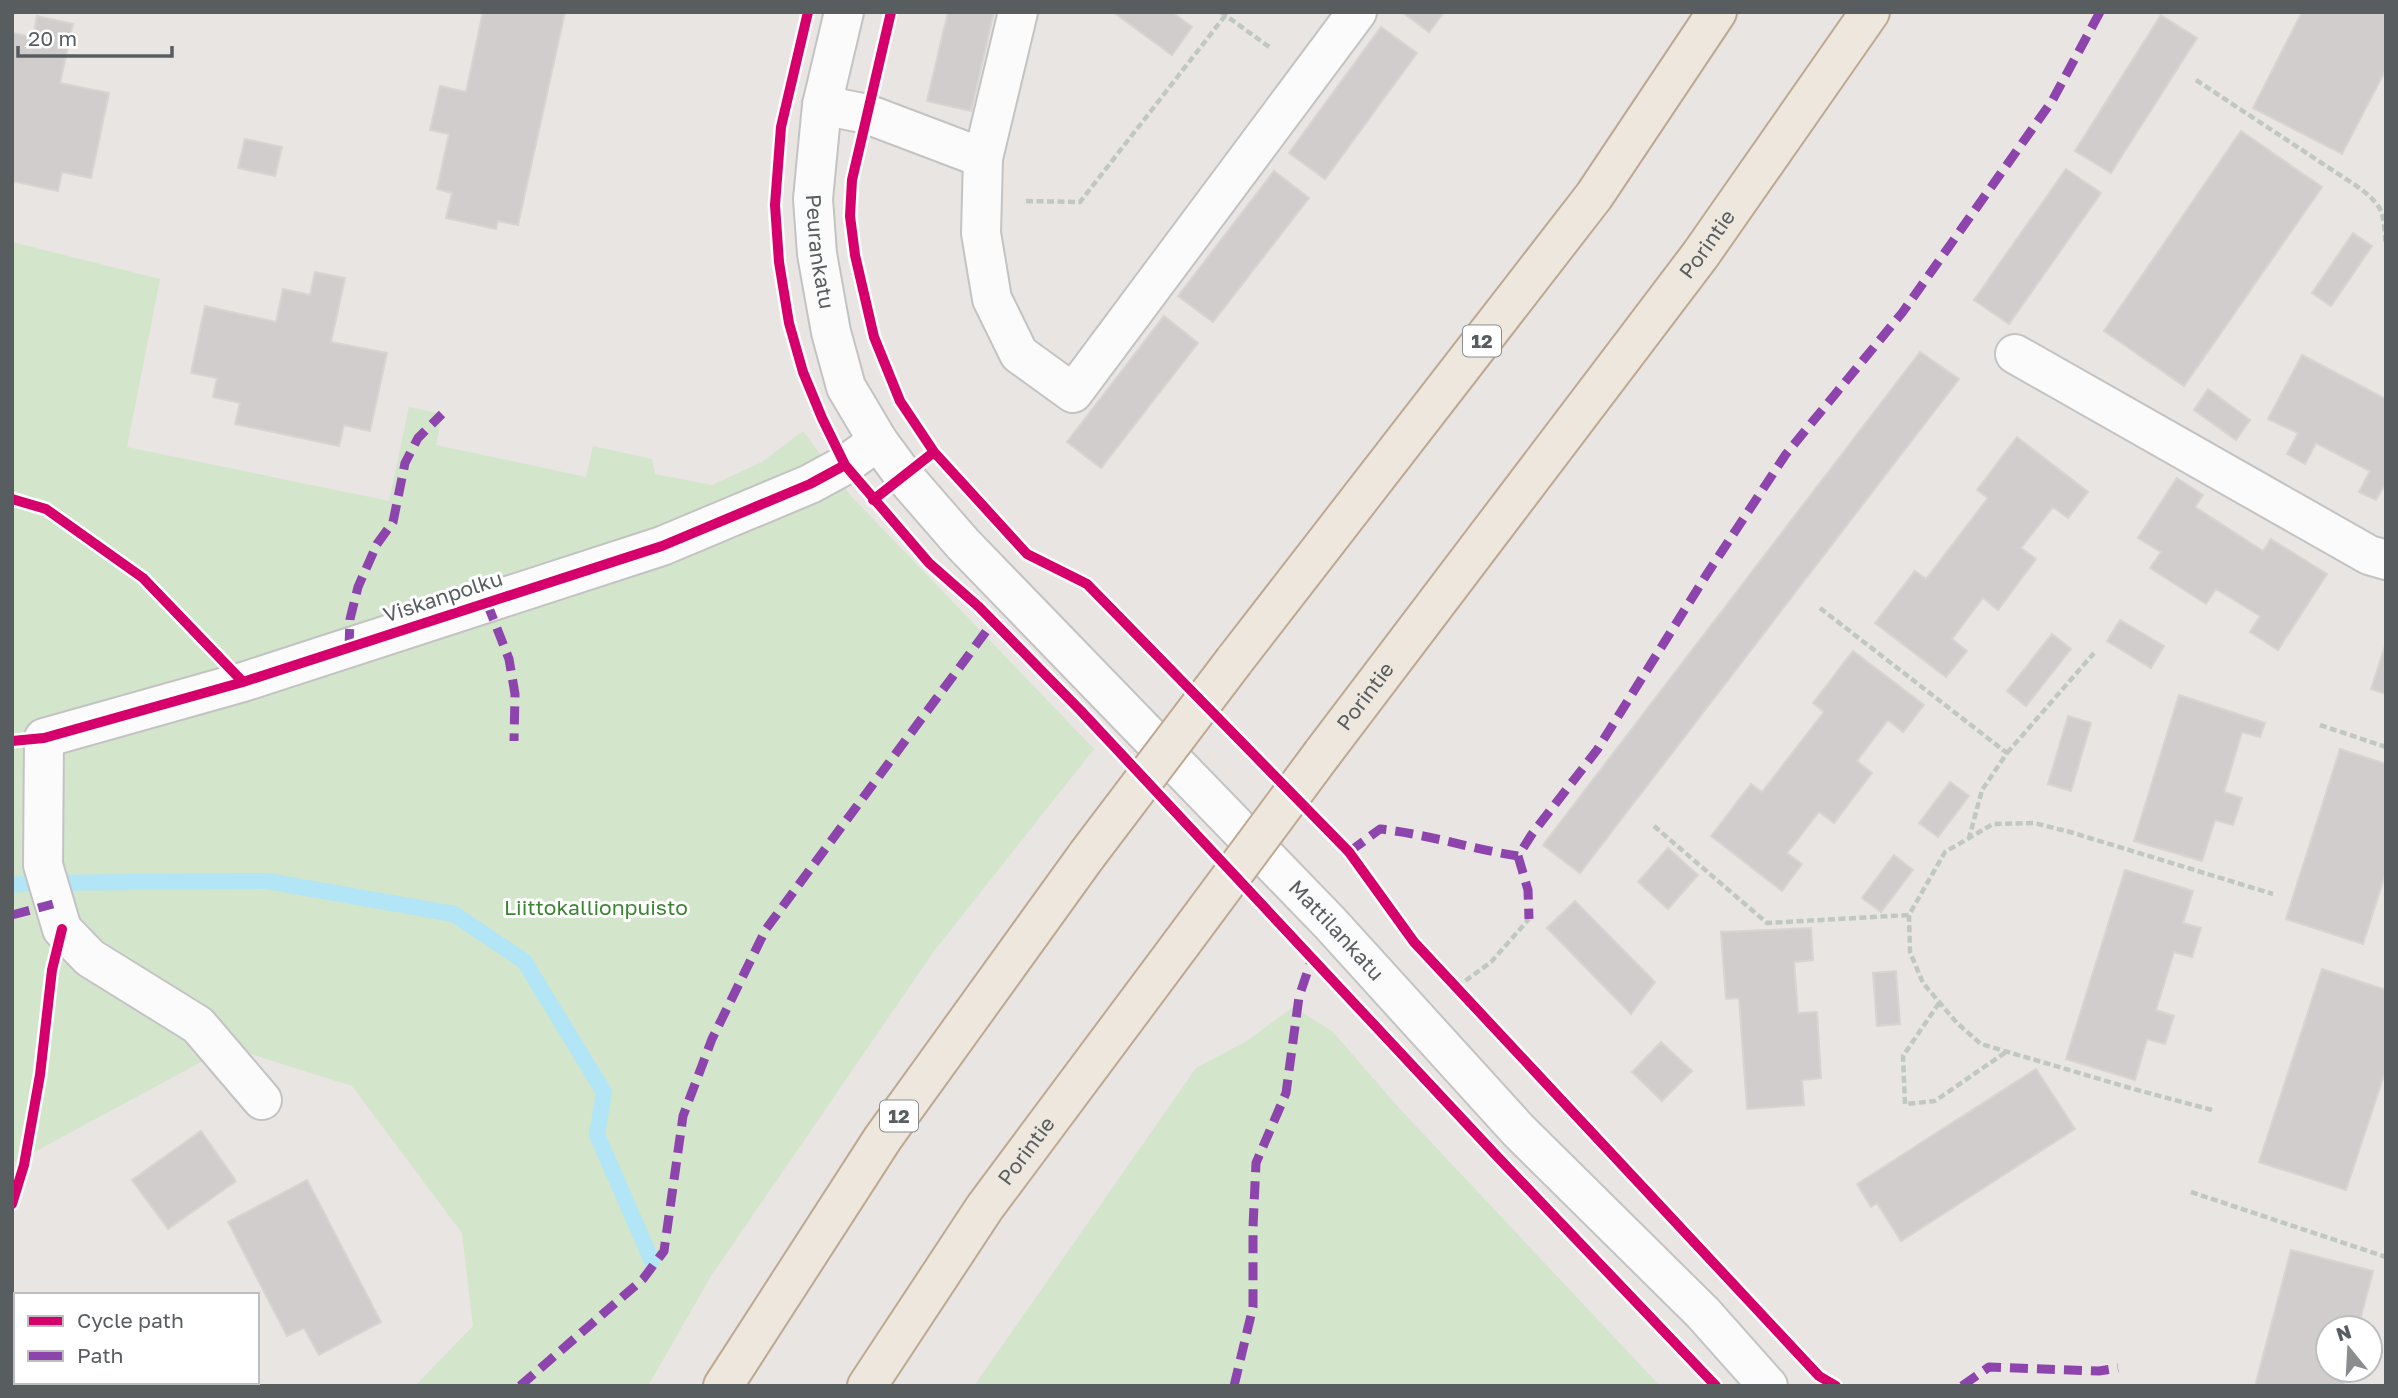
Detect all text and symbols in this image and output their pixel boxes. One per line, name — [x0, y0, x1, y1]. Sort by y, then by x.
scale bar — [18, 14, 172, 58]
text: 20 m — [28, 25, 77, 51]
street label: Peurankatu — [801, 193, 841, 311]
street label: Porintie — [1673, 204, 1740, 283]
road number: 12 — [1463, 326, 1501, 356]
street label: Viskanpolku — [380, 565, 506, 628]
street label: Porintie — [1330, 657, 1399, 735]
street label: Mattilankatu — [1284, 874, 1390, 986]
park label: Liittokallionpuisto — [504, 894, 688, 920]
road number: 12 — [880, 1100, 918, 1132]
street label: Porintie — [992, 1111, 1060, 1190]
legend — [14, 1293, 259, 1384]
text: Cycle path — [77, 1307, 184, 1333]
north arrow — [2314, 1314, 2384, 1384]
text: N — [2333, 1319, 2354, 1346]
text: Path — [77, 1342, 124, 1368]

